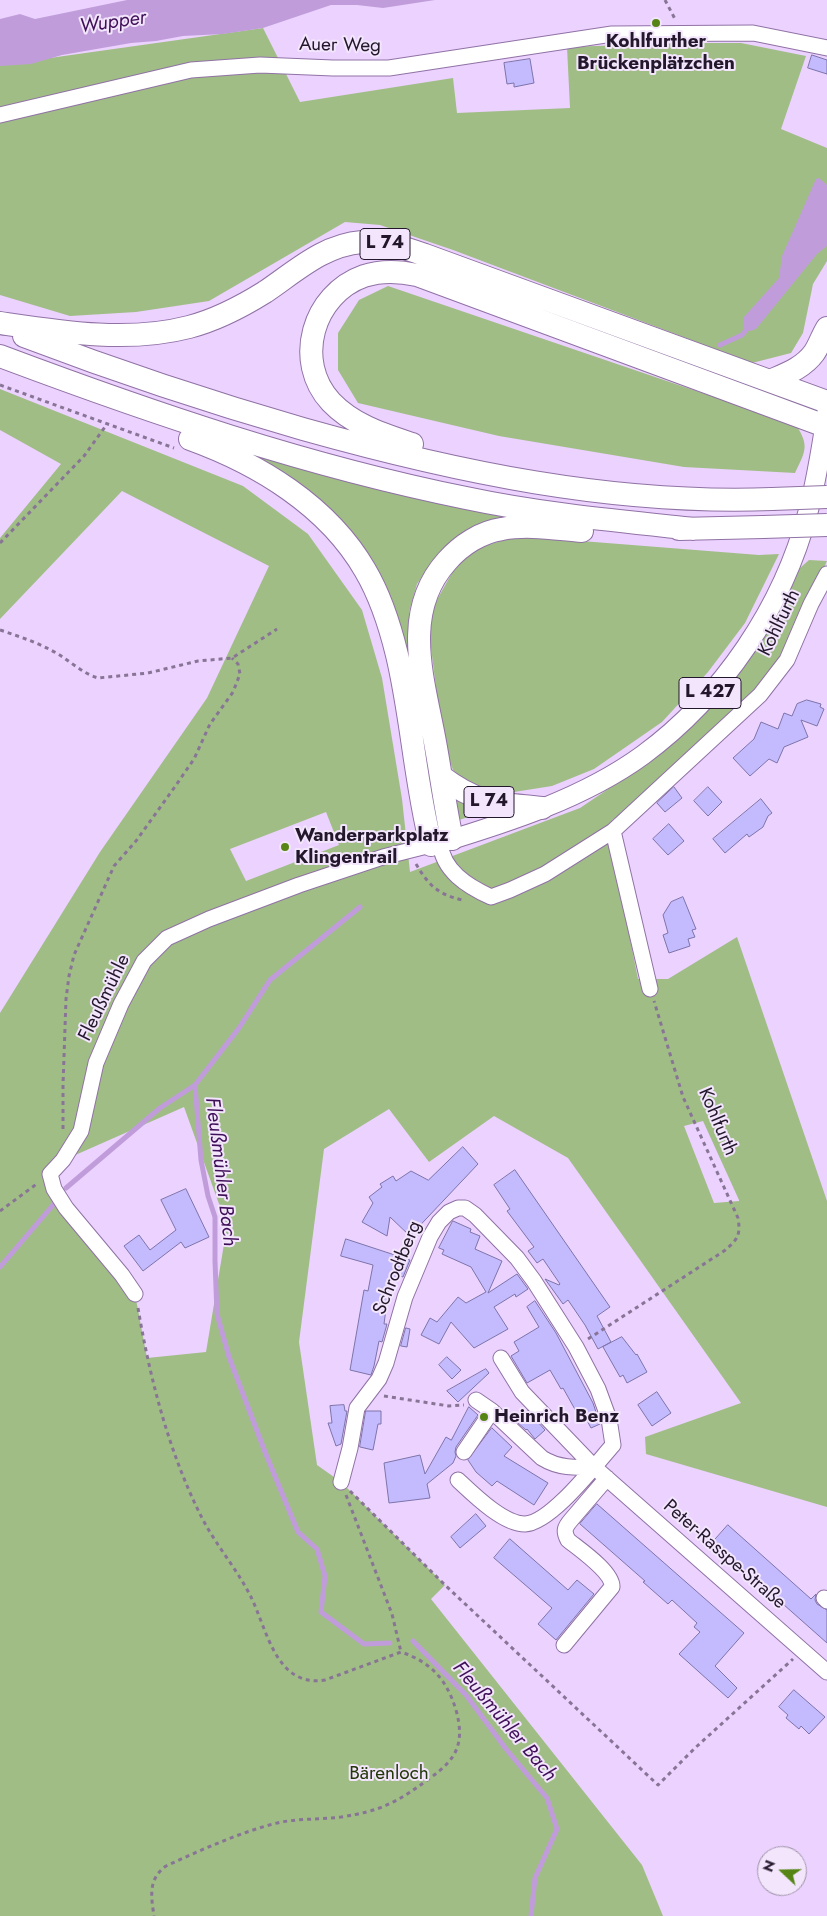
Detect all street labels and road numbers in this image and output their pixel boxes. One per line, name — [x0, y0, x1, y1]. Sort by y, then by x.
street label: Auer Weg — [299, 34, 381, 58]
road number: L 74 — [360, 228, 410, 260]
street label: Kohlfurth — [754, 586, 806, 660]
road number: L 427 — [679, 678, 741, 708]
road number: L 74 — [464, 786, 514, 818]
street label: Fleußmühle — [74, 951, 136, 1045]
street label: Kohlfurth — [693, 1085, 741, 1159]
street label: Schrodtberg — [369, 1218, 427, 1318]
street label: Peter-Rasspe-Straße — [658, 1495, 790, 1615]

